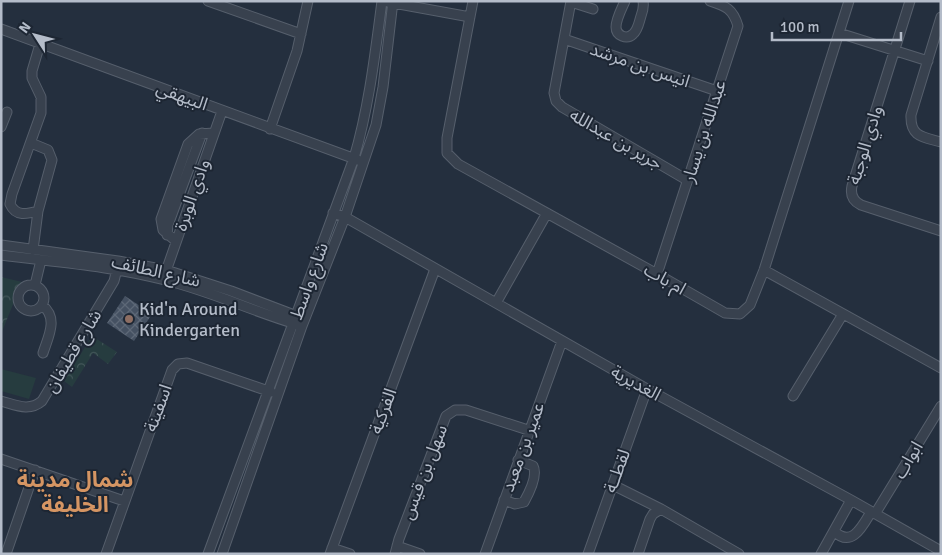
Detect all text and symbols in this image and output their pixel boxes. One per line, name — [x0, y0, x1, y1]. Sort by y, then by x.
north arrow — [10, 10, 60, 60]
scale bar — [772, 10, 901, 42]
text: 100 m — [780, 18, 820, 36]
text: N — [15, 19, 35, 37]
street label: انيس بن مرشد — [587, 38, 693, 92]
street label: البيهقي — [153, 77, 211, 117]
street label: عبدالله بن يسار — [677, 77, 731, 186]
street label: وادي الوجبة — [843, 103, 890, 188]
street label: جرير بن عبدالله — [566, 104, 666, 174]
street label: وادي الوبرة — [169, 156, 217, 235]
street label: شارع واسط — [285, 239, 336, 324]
street label: شارع الطائف — [109, 250, 203, 295]
street label: ام باب — [639, 258, 690, 302]
place label: Kid'n Around Kindergarten — [139, 298, 240, 341]
street label: شارع قطيفان — [40, 305, 109, 398]
marker: Kid'n Around Kindergarten — [123, 313, 135, 325]
street label: الغديرية — [607, 360, 665, 406]
street label: اسفينة — [139, 381, 177, 435]
street label: الفركية — [365, 385, 401, 437]
street label: عمير بن معبد — [497, 399, 549, 495]
street label: سهل بن قيس — [396, 421, 452, 523]
street label: ابواب — [888, 437, 928, 483]
street label: لقطــة — [599, 446, 635, 496]
district label: شمال مدينة الخليفة — [17, 466, 133, 518]

